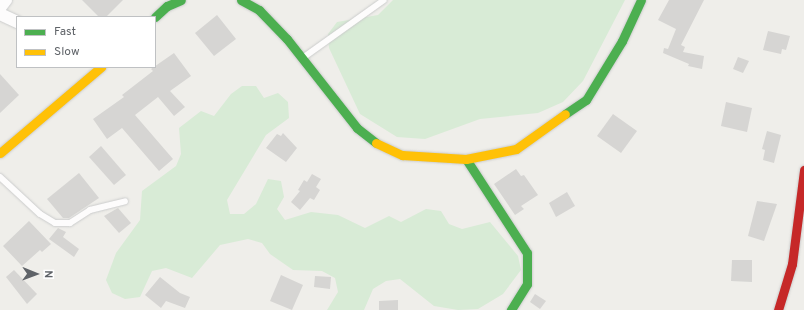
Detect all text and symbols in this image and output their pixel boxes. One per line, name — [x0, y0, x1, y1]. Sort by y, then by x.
legend — [16, 16, 156, 68]
text: Fast — [54, 24, 76, 40]
text: Slow — [54, 44, 80, 60]
north arrow — [16, 254, 56, 294]
text: N — [41, 270, 55, 278]

